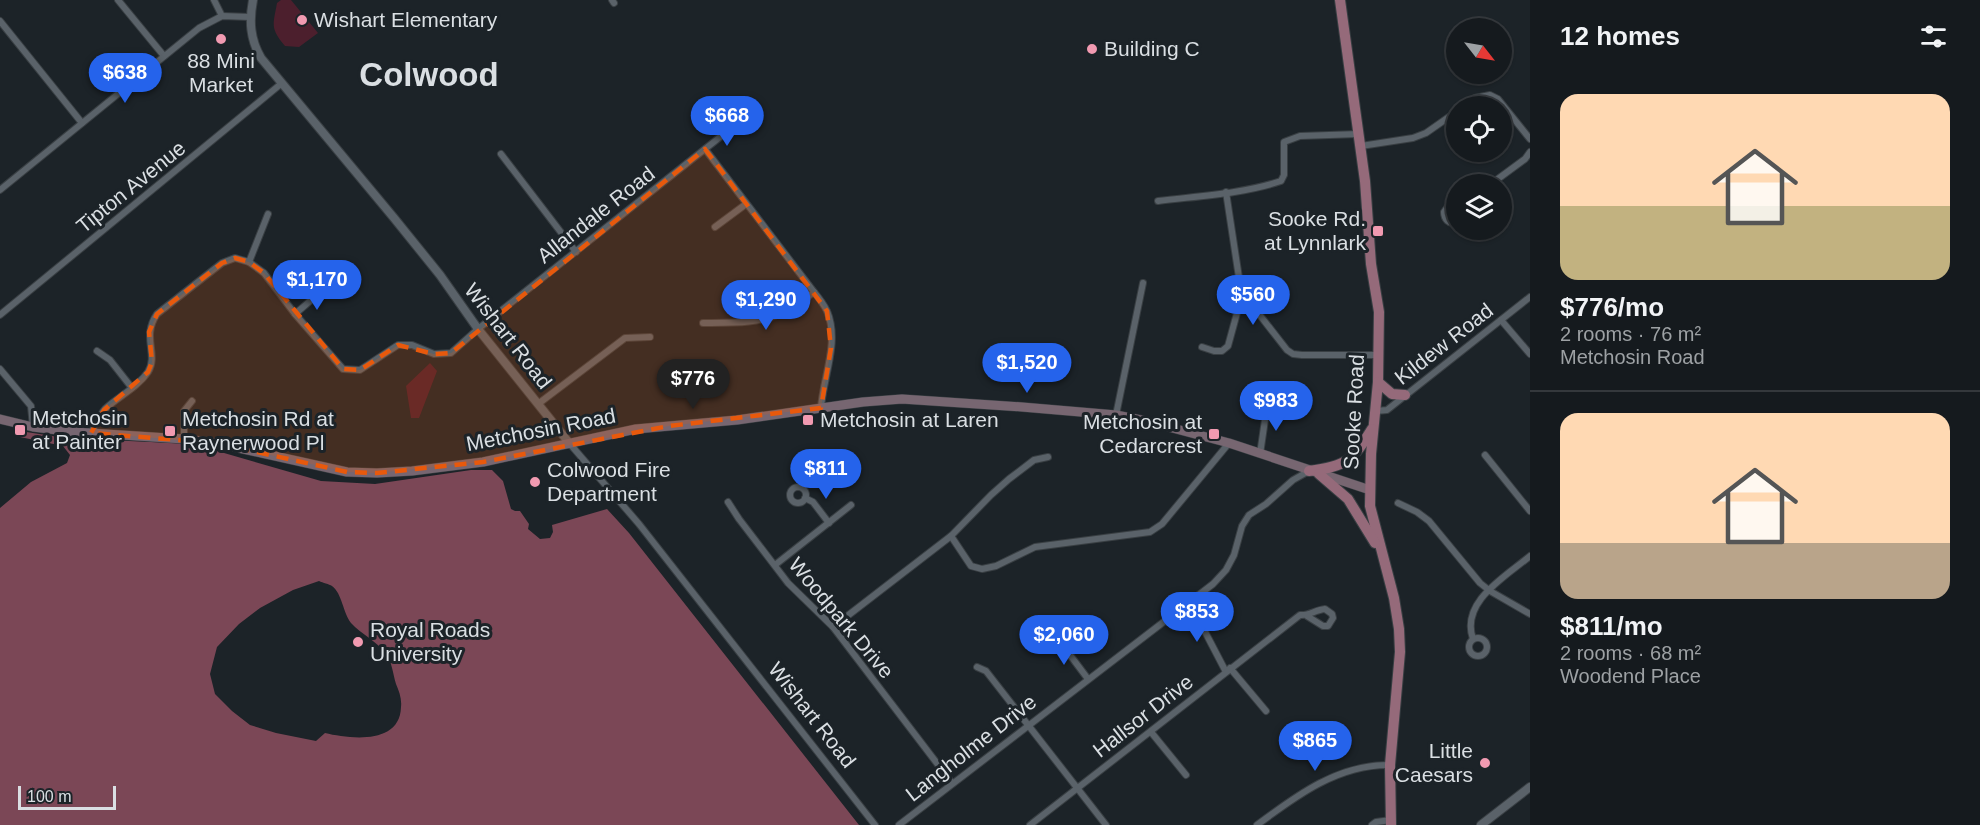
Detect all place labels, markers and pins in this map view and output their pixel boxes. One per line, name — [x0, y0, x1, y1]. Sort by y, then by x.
place label: Wishart Elementary — [314, 8, 498, 31]
marker: Wishart Elementary — [295, 13, 309, 27]
marker: 88 Mini Market — [214, 32, 228, 46]
place label: Building C — [1104, 37, 1200, 60]
marker: Building C — [1085, 42, 1099, 56]
place label: 88 Mini Market — [187, 49, 255, 96]
pin: $638 — [89, 53, 161, 104]
pin: $668 — [691, 96, 763, 147]
place label: Sooke Rd. at Lynnlark — [1264, 207, 1366, 254]
marker: Sooke Rd. at Lynnlark — [1371, 224, 1385, 238]
pin: $1,170 — [268, 260, 366, 311]
pin: $560 — [1217, 275, 1289, 326]
pin: $1,290 — [717, 280, 815, 331]
pin: $1,520 — [978, 343, 1076, 394]
pin: $776 — [657, 359, 729, 410]
pin: $983 — [1240, 381, 1312, 432]
place label: Metchosin at Painter — [32, 406, 128, 453]
place label: Metchosin Rd at Raynerwood Pl — [182, 407, 334, 454]
place label: Metchosin at Laren — [820, 408, 999, 431]
place label: Metchosin at Cedarcrest — [1083, 410, 1202, 457]
marker: Metchosin at Laren — [801, 413, 815, 427]
marker: Metchosin at Painter — [13, 423, 27, 437]
marker: Metchosin Rd at Raynerwood Pl — [163, 424, 177, 438]
marker: Metchosin at Cedarcrest — [1207, 427, 1221, 441]
pin: $811 — [790, 449, 862, 500]
place label: Colwood Fire Department — [547, 458, 671, 505]
marker: Colwood Fire Department — [528, 475, 542, 489]
pin: $853 — [1161, 592, 1233, 643]
pin: $2,060 — [1015, 615, 1113, 666]
place label: Royal Roads University — [370, 618, 490, 665]
marker: Royal Roads University — [351, 635, 365, 649]
pin: $865 — [1279, 721, 1351, 772]
place label: Little Caesars — [1395, 739, 1473, 786]
marker: Little Caesars — [1478, 756, 1492, 770]

